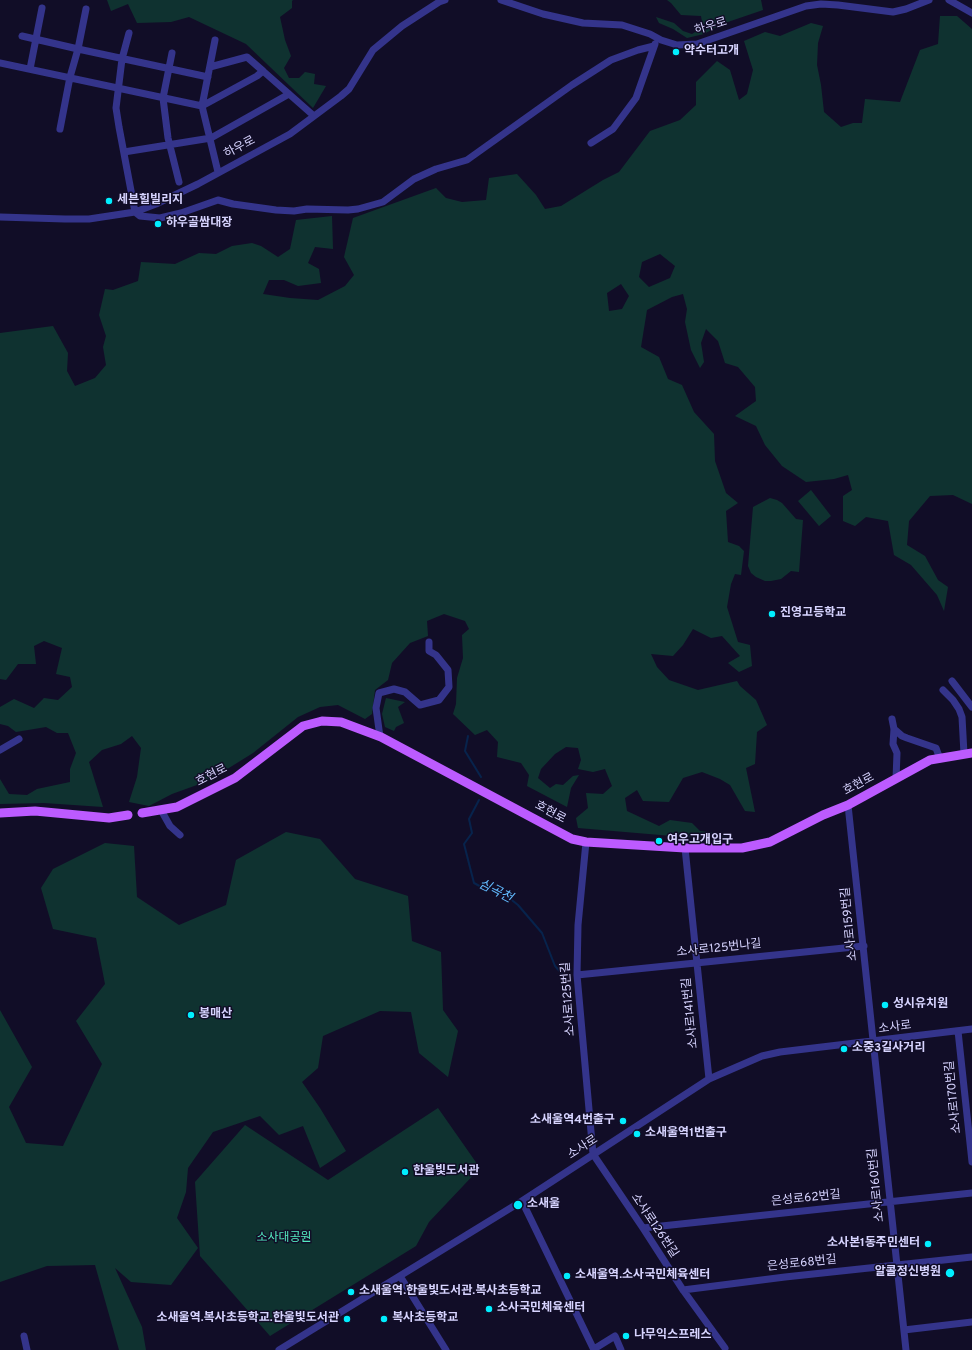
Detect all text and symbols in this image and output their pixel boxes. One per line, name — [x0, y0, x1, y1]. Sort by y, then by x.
street label: 하우로 — [693, 15, 729, 39]
place label: 약수터고개 — [684, 45, 739, 59]
marker: 약수터고개 — [671, 47, 681, 57]
street label: 하우로 — [222, 134, 258, 162]
place label: 세븐힐빌리지 — [117, 194, 183, 208]
marker: 세븐힐빌리지 — [104, 196, 114, 206]
place label: 하우골쌈대장 — [166, 217, 232, 231]
marker: 하우골쌈대장 — [153, 219, 163, 229]
place label: 진영고등학교 — [780, 607, 846, 621]
marker: 진영고등학교 — [767, 609, 777, 619]
street label: 호현로 — [194, 762, 230, 790]
street label: 호현로 — [841, 771, 877, 799]
street label: 호현로 — [532, 799, 568, 827]
place label: 여우고개입구 — [667, 834, 733, 848]
marker: 여우고개입구 — [654, 836, 664, 846]
water label: 심곡천 — [475, 877, 515, 907]
street label: 소사로159번길 — [839, 886, 861, 962]
street label: 소사로125번나길 — [676, 937, 762, 961]
street label: 소사로125번길 — [559, 961, 579, 1037]
street label: 소사로141번길 — [680, 977, 702, 1049]
place label: 성시유치원 — [893, 998, 948, 1012]
marker: 성시유치원 — [880, 1000, 890, 1010]
place label: 봉매산 — [199, 1008, 232, 1022]
marker: 봉매산 — [186, 1010, 196, 1020]
street label: 소사로 — [878, 1019, 912, 1037]
place label: 소중3길사거리 — [852, 1042, 925, 1056]
marker: 소중3길사거리 — [839, 1044, 849, 1054]
street label: 소사로170번길 — [943, 1060, 965, 1134]
place label: 소새울역4번출구 — [530, 1114, 615, 1128]
marker: 소새울역4번출구 — [618, 1116, 628, 1126]
place label: 소새울역1번출구 — [645, 1127, 727, 1141]
marker: 소새울역1번출구 — [632, 1129, 642, 1139]
street label: 소사로 — [565, 1133, 601, 1163]
street label: 소사로160번길 — [866, 1147, 888, 1223]
place label: 한울빛도서관 — [413, 1165, 479, 1179]
marker: 한울빛도서관 — [400, 1167, 410, 1177]
street label: 은성로62번길 — [771, 1188, 841, 1210]
street label: 소사로126번길 — [627, 1191, 681, 1261]
place label: 소새울 — [527, 1198, 560, 1212]
marker: 소새울 — [512, 1199, 524, 1211]
park label: 소사대공원 — [256, 1232, 312, 1246]
place label: 소사본1동주민센터 — [827, 1237, 920, 1251]
marker: 소사본1동주민센터 — [923, 1239, 933, 1249]
street label: 은성로68번길 — [767, 1253, 837, 1275]
place label: 알콜정신병원 — [875, 1266, 941, 1280]
marker: 알콜정신병원 — [944, 1267, 956, 1279]
place label: 소새울역.소사국민체육센터 — [575, 1269, 710, 1283]
marker: 소새울역.소사국민체육센터 — [562, 1271, 572, 1281]
place label: 소새울역.한울빛도서관.복사초등학교 — [359, 1285, 541, 1299]
marker: 소새울역.한울빛도서관.복사초등학교 — [346, 1287, 356, 1297]
place label: 소사국민체육센터 — [497, 1302, 585, 1316]
marker: 소사국민체육센터 — [484, 1304, 494, 1314]
place label: 소새울역.복사초등학교.한울빛도서관 — [157, 1312, 339, 1326]
place label: 복사초등학교 — [392, 1312, 458, 1326]
marker: 소새울역.복사초등학교.한울빛도서관 — [342, 1314, 352, 1324]
marker: 복사초등학교 — [379, 1314, 389, 1324]
place label: 나무익스프레스 — [634, 1329, 711, 1343]
marker: 나무익스프레스 — [621, 1331, 631, 1341]

